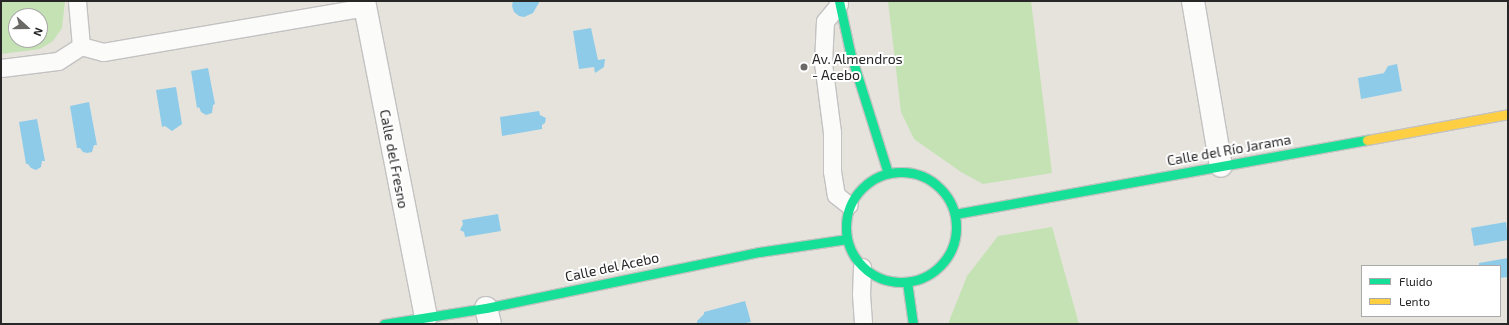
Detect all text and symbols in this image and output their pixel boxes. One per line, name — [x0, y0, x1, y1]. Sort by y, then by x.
north arrow — [8, 8, 48, 48]
text: N — [31, 26, 46, 38]
place label: Av. Almendros - Acebo — [812, 51, 903, 84]
marker: Av. Almendros - Acebo — [799, 62, 809, 72]
street label: Calle del Fresno — [376, 108, 412, 210]
street label: Calle del Río Jarama — [1165, 131, 1293, 169]
street label: Calle del Acebo — [563, 249, 661, 285]
legend — [1361, 265, 1501, 317]
text: Fluido — [1399, 274, 1433, 288]
text: Lento — [1399, 294, 1430, 308]

